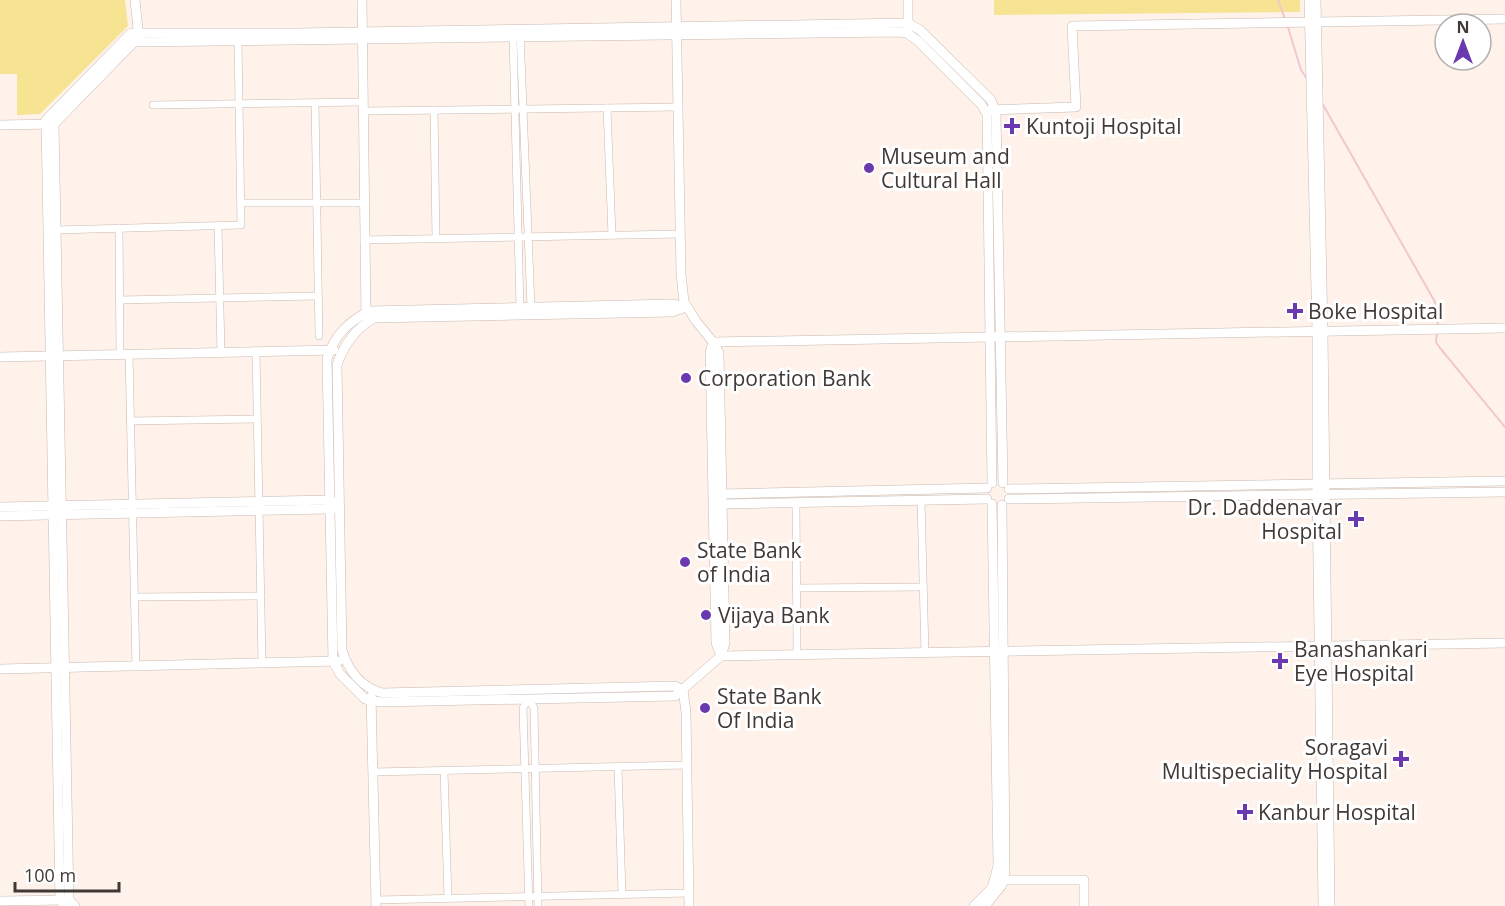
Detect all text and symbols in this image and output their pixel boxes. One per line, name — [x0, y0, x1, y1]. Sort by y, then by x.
north arrow — [1433, 12, 1493, 72]
text: N — [1456, 16, 1470, 38]
place label: Kuntoji Hospital — [1026, 112, 1182, 140]
marker: Kuntoji Hospital — [1003, 117, 1021, 135]
place label: Museum and Cultural Hall — [881, 142, 1010, 194]
marker: Museum and Cultural Hall — [862, 161, 876, 175]
place label: Boke Hospital — [1308, 297, 1443, 325]
marker: Boke Hospital — [1286, 302, 1304, 320]
place label: Corporation Bank — [698, 364, 871, 392]
marker: Corporation Bank — [679, 371, 693, 385]
place label: Dr. Daddenavar Hospital — [1188, 493, 1342, 545]
marker: Dr. Daddenavar Hospital — [1347, 510, 1365, 528]
place label: State Bank of India — [697, 536, 802, 588]
marker: State Bank of India — [678, 555, 692, 569]
place label: Vijaya Bank — [718, 601, 830, 629]
marker: Vijaya Bank — [699, 608, 713, 622]
place label: Banashankari Eye Hospital — [1294, 635, 1428, 687]
marker: Banashankari Eye Hospital — [1271, 652, 1289, 670]
place label: State Bank Of India — [717, 682, 822, 734]
marker: State Bank Of India — [698, 701, 712, 715]
place label: Soragavi Multispeciality Hospital — [1162, 733, 1388, 785]
marker: Soragavi Multispeciality Hospital — [1392, 750, 1410, 768]
place label: Kanbur Hospital — [1258, 798, 1416, 826]
marker: Kanbur Hospital — [1236, 803, 1254, 821]
scale bar — [15, 855, 118, 893]
text: 100 m — [24, 863, 76, 887]

